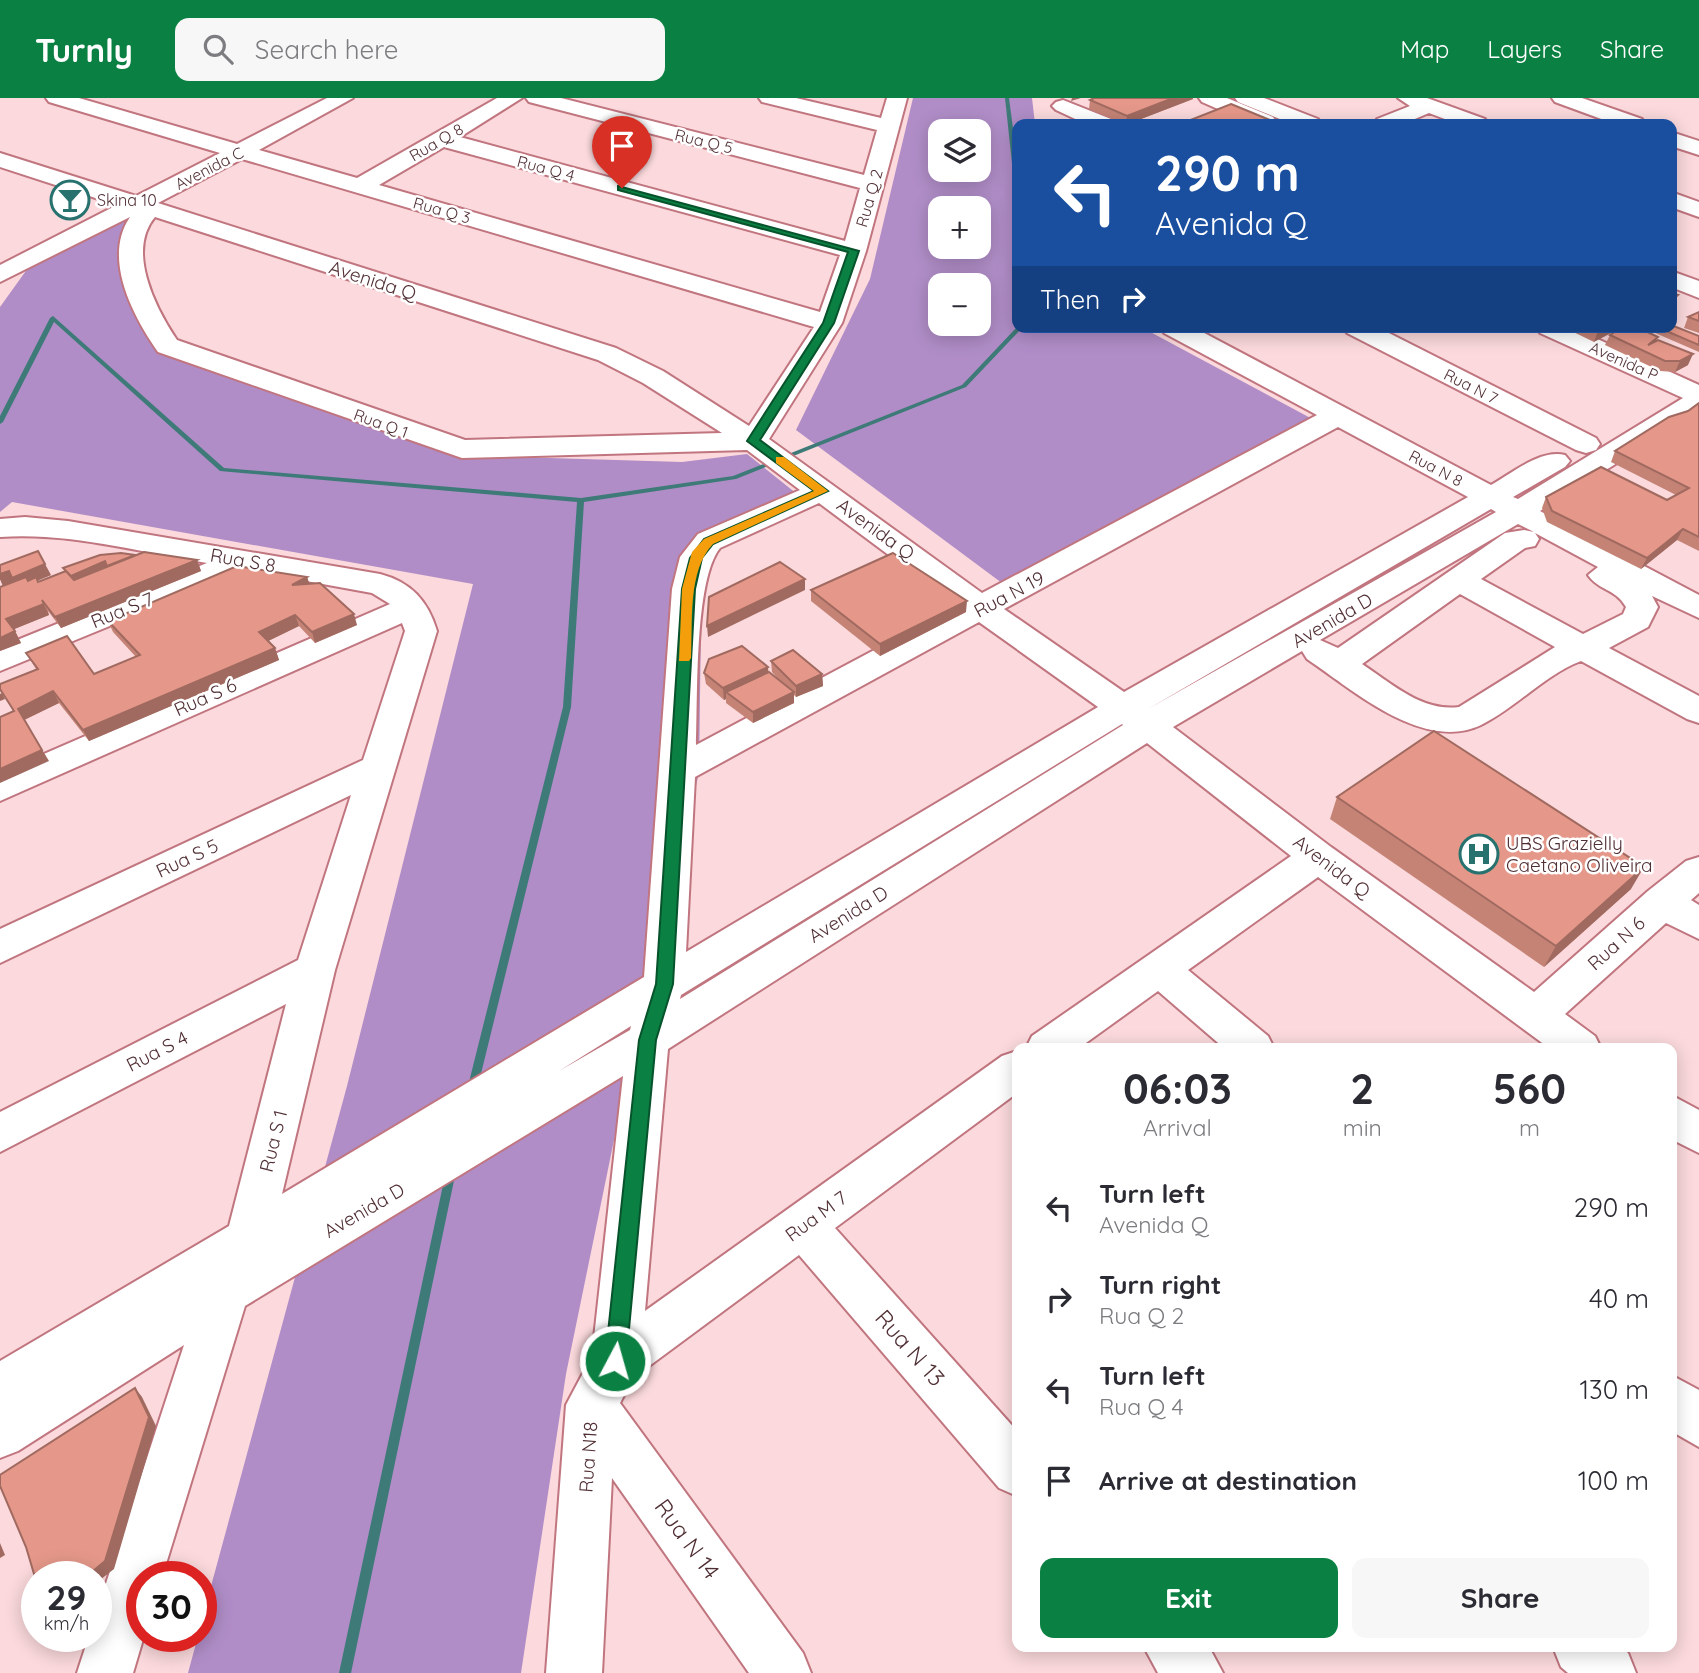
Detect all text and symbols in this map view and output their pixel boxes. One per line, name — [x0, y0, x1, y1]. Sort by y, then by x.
search box — [175, 18, 665, 81]
text: Turnly — [35, 29, 133, 70]
icon: search — [199, 30, 237, 68]
text: Search here — [255, 33, 398, 66]
text: Map — [1400, 34, 1449, 64]
text: Layers — [1487, 34, 1562, 64]
text: Share — [1600, 34, 1664, 64]
pin — [592, 116, 652, 188]
street label: Rua Q 8 — [405, 119, 467, 165]
map controls — [928, 119, 991, 336]
button: layers — [928, 119, 991, 182]
street label: Rua Q 5 — [673, 124, 735, 158]
icon: arrive — [603, 127, 641, 165]
street label: Avenida C — [171, 142, 247, 194]
text: 290 m — [1155, 142, 1300, 203]
icon: left — [1040, 147, 1131, 238]
street label: Rua Q 4 — [515, 151, 577, 185]
street label: Rua Q 2 — [851, 167, 887, 229]
bar icon: Skina 10 — [49, 179, 91, 221]
place label: Skina 10 — [97, 190, 157, 210]
street label: Rua Q 3 — [411, 192, 473, 228]
button: + — [928, 196, 991, 259]
text: Avenida Q — [1155, 203, 1307, 243]
street label: Avenida Q — [326, 255, 421, 306]
button: − — [928, 273, 991, 336]
icon: right — [1114, 280, 1152, 318]
text: Then — [1040, 283, 1100, 316]
street label: Avenida P — [1586, 337, 1662, 385]
street label: Rua N 7 — [1441, 364, 1501, 408]
street label: Rua Q 1 — [351, 404, 411, 442]
street label: Rua N 8 — [1406, 445, 1466, 491]
street label: Avenida Q — [832, 493, 921, 566]
street label: Rua S 8 — [208, 542, 278, 578]
street label: Rua N 19 — [969, 565, 1049, 623]
street label: Rua S 7 — [87, 586, 157, 633]
street label: Avenida D — [1287, 587, 1377, 653]
street label: Rua S 6 — [170, 673, 240, 721]
street label: Avenida Q — [1289, 829, 1376, 904]
place label: UBS Grazielly Caetano Oliveira — [1506, 831, 1653, 877]
street label: Rua S 5 — [152, 833, 222, 883]
hospital icon: UBS Grazielly Caetano Oliveira — [1458, 833, 1500, 875]
street label: Avenida D — [804, 880, 892, 948]
street label: Rua N 6 — [1582, 911, 1650, 975]
street label: Rua S 4 — [122, 1025, 192, 1077]
text: 06:03 — [1123, 1062, 1232, 1115]
text: 2 — [1350, 1062, 1374, 1115]
text: 560 — [1493, 1062, 1566, 1115]
street label: Rua S 1 — [254, 1108, 292, 1174]
text: Arrival — [1143, 1113, 1212, 1142]
text: min — [1343, 1113, 1382, 1142]
text: m — [1519, 1113, 1540, 1142]
street label: Avenida D — [319, 1177, 409, 1243]
text: Turn left — [1099, 1177, 1206, 1210]
street label: Rua M 7 — [780, 1185, 852, 1246]
icon: left — [1040, 1189, 1078, 1227]
text: 290 m — [1574, 1191, 1649, 1224]
text: Avenida Q — [1099, 1210, 1208, 1239]
text: Turn right — [1099, 1268, 1221, 1301]
icon: right — [1040, 1280, 1078, 1318]
text: 40 m — [1589, 1282, 1649, 1315]
text: Rua Q 2 — [1099, 1301, 1184, 1330]
street label: Rua N 13 — [869, 1303, 952, 1392]
position arrow — [578, 1324, 652, 1398]
text: Turn left — [1099, 1359, 1206, 1392]
icon: left — [1040, 1371, 1078, 1409]
text: 130 m — [1579, 1373, 1649, 1406]
text: Rua Q 4 — [1099, 1392, 1184, 1421]
street label: Rua N18 — [574, 1421, 602, 1493]
icon: arrive — [1040, 1462, 1078, 1500]
text: Arrive at destination — [1099, 1464, 1357, 1497]
text: 100 m — [1578, 1464, 1649, 1497]
street label: Rua N 14 — [649, 1493, 726, 1584]
button: Exit — [1040, 1558, 1338, 1638]
button: Share — [1352, 1558, 1649, 1638]
speed limit sign: 30 — [126, 1561, 217, 1652]
text: 29 — [47, 1575, 86, 1619]
text: km/h — [44, 1612, 89, 1635]

